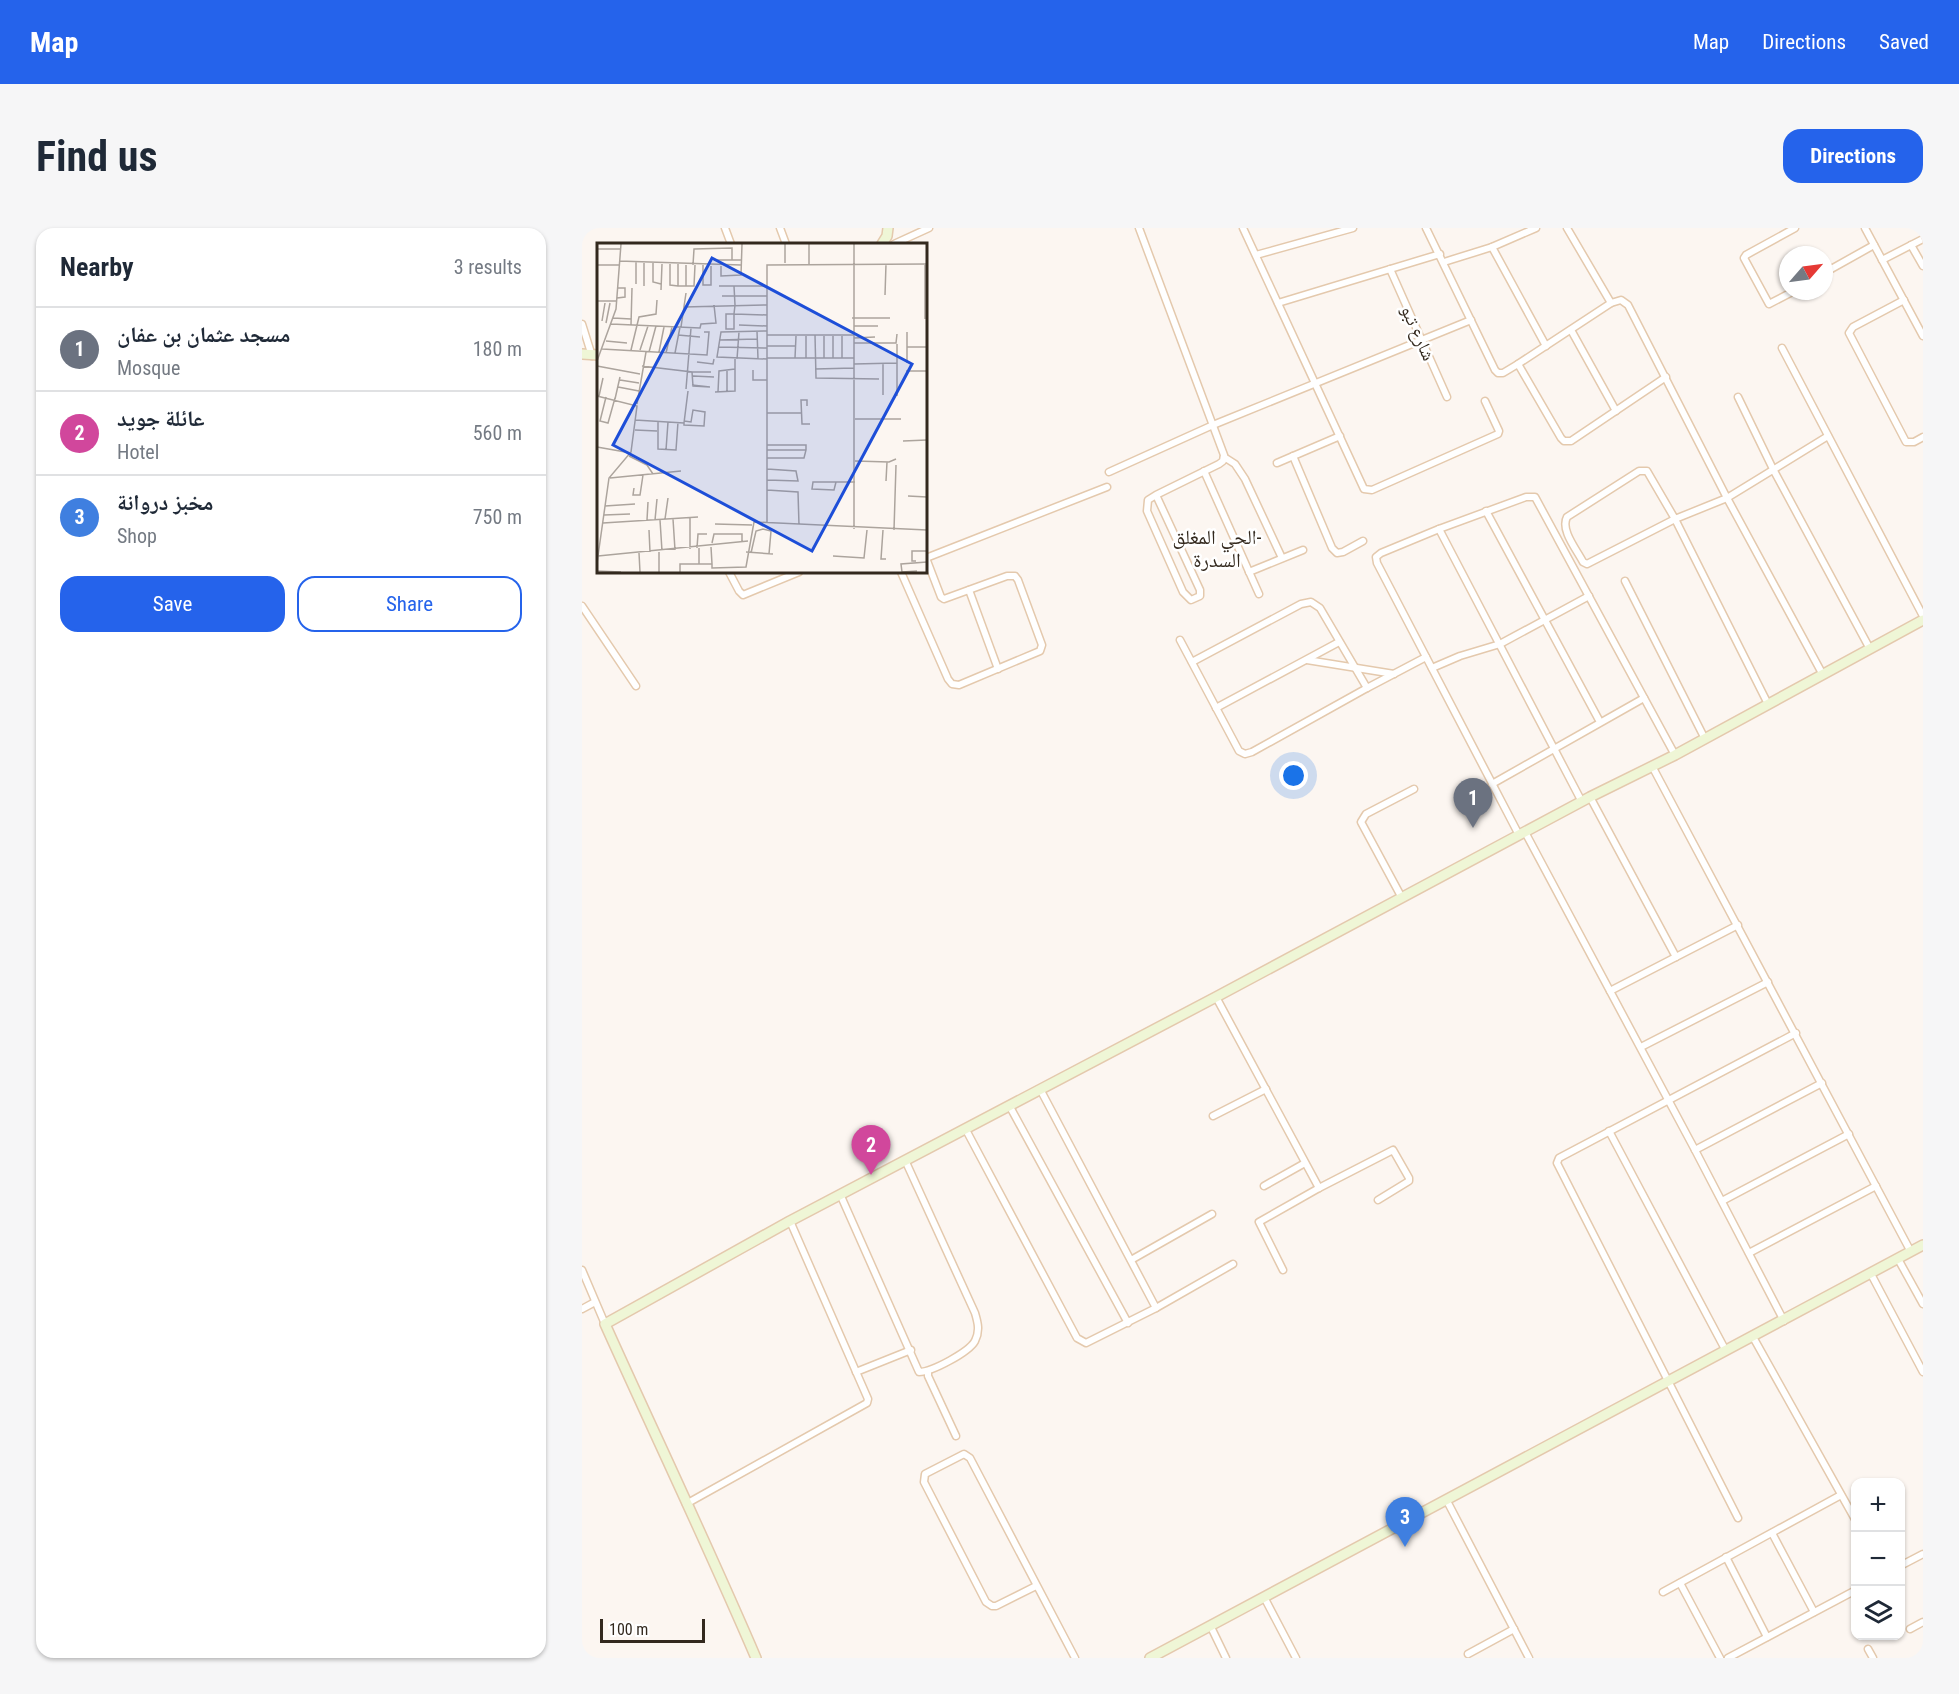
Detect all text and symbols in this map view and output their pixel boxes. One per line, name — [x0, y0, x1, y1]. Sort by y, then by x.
text: Map — [30, 26, 78, 59]
text: Map — [1693, 30, 1729, 54]
text: Directions — [1762, 30, 1846, 54]
text: Saved — [1879, 30, 1929, 54]
button: Directions — [1783, 129, 1923, 183]
text: Find us — [36, 132, 157, 181]
inset map — [597, 243, 927, 573]
north arrow — [1779, 246, 1833, 300]
text: Nearby — [60, 252, 134, 282]
text: 3 results — [454, 255, 522, 279]
street label: شارع تبو — [1396, 302, 1440, 364]
text: مسجد عثمان بن عفان — [117, 322, 290, 347]
text: 1 — [74, 337, 85, 361]
text: 180 m — [473, 337, 522, 361]
text: Mosque — [117, 356, 180, 380]
text: عائلة جويد — [117, 406, 205, 431]
text: 2 — [74, 421, 85, 445]
text: 560 m — [473, 421, 522, 445]
text: Hotel — [117, 440, 159, 464]
text: مخبز دروانة — [117, 490, 213, 515]
text: 3 — [74, 505, 85, 529]
text: 750 m — [473, 505, 522, 529]
text: Shop — [117, 524, 157, 548]
district label: الحي المغلق- السدرة — [1173, 525, 1261, 572]
button: Save — [60, 576, 285, 632]
button: Share — [297, 576, 522, 632]
your location — [1279, 761, 1308, 790]
pin: 1 — [1454, 778, 1492, 828]
pin: 2 — [852, 1126, 890, 1175]
map controls — [1851, 1478, 1905, 1640]
button: + — [1851, 1478, 1905, 1532]
pin: 3 — [1386, 1498, 1424, 1547]
button: − — [1851, 1532, 1905, 1586]
button: layers — [1851, 1586, 1905, 1640]
scale bar — [600, 1616, 705, 1644]
text: 100 m — [609, 1620, 648, 1639]

